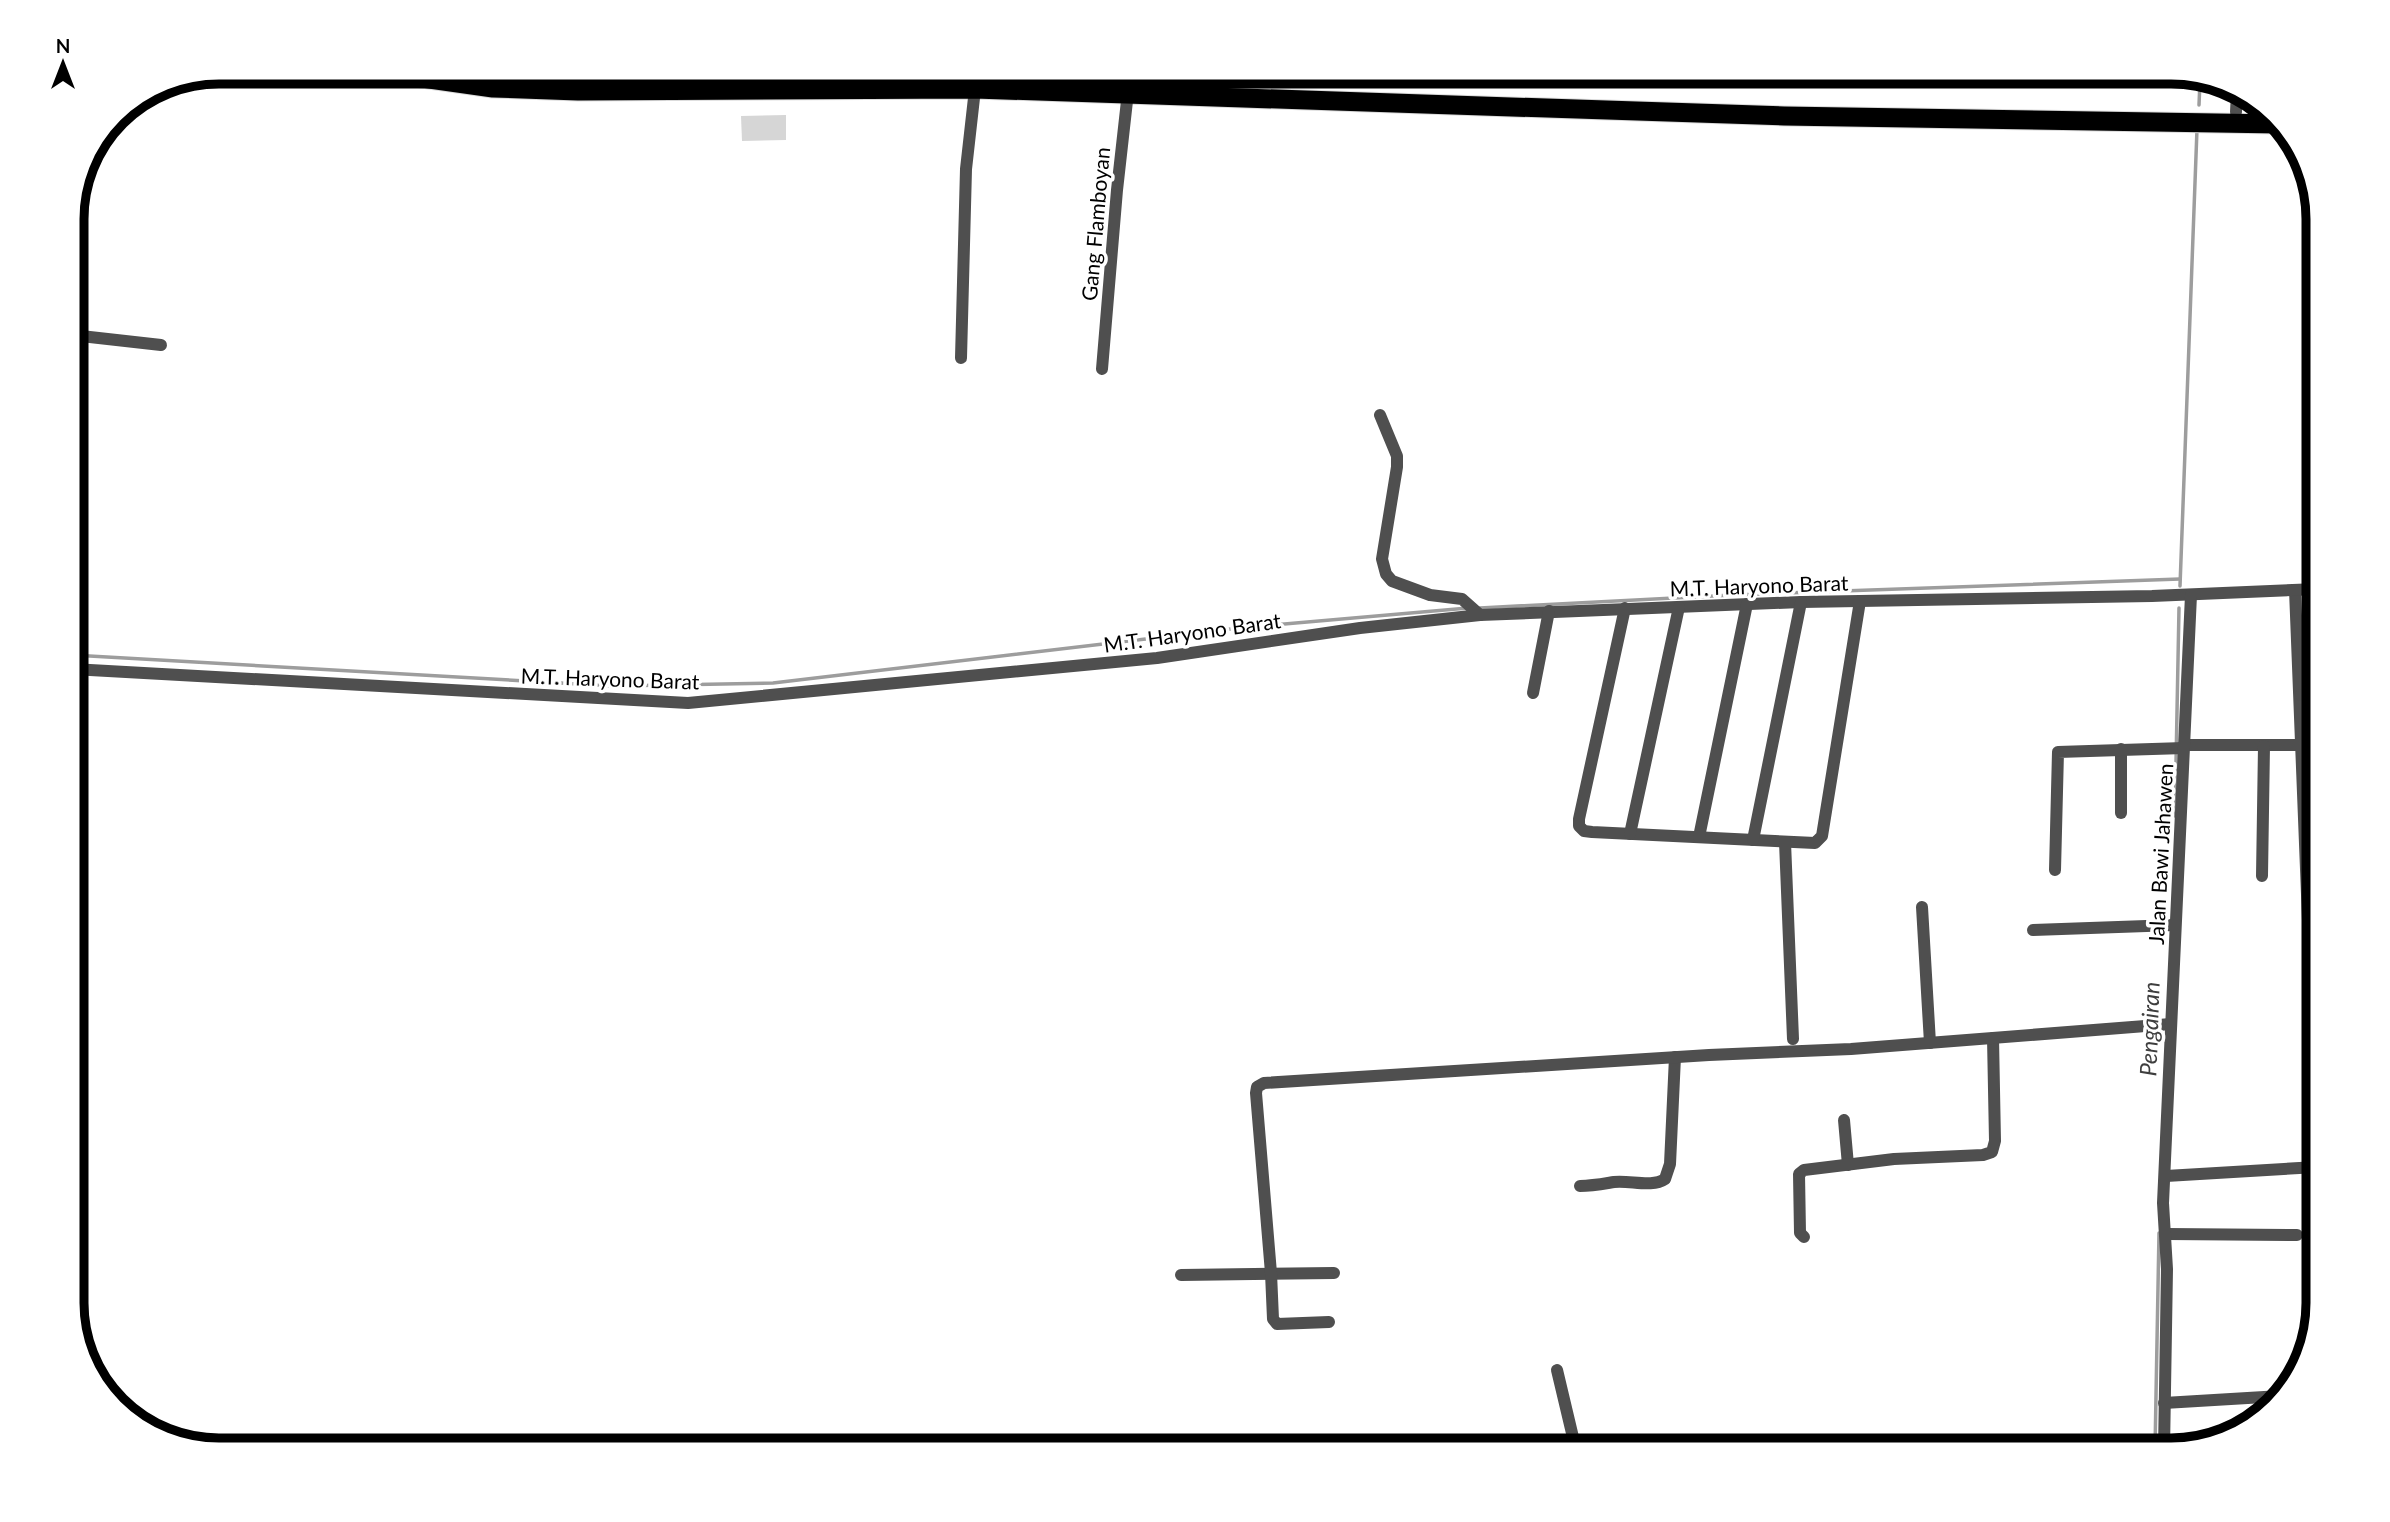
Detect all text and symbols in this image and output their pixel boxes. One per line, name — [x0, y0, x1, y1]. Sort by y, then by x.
north arrow — [28, 28, 98, 98]
text: N — [56, 34, 70, 57]
street label: Gang Flamboyan — [1076, 146, 1114, 302]
street label: M.T. Haryono Barat — [1669, 569, 1849, 601]
street label: M.T. Haryono Barat — [1102, 607, 1283, 657]
street label: M.T. Haryono Barat — [520, 662, 700, 694]
street label: Jalan Bawi Jahawen — [2143, 763, 2177, 945]
water label: Pengairan — [2133, 981, 2165, 1077]

